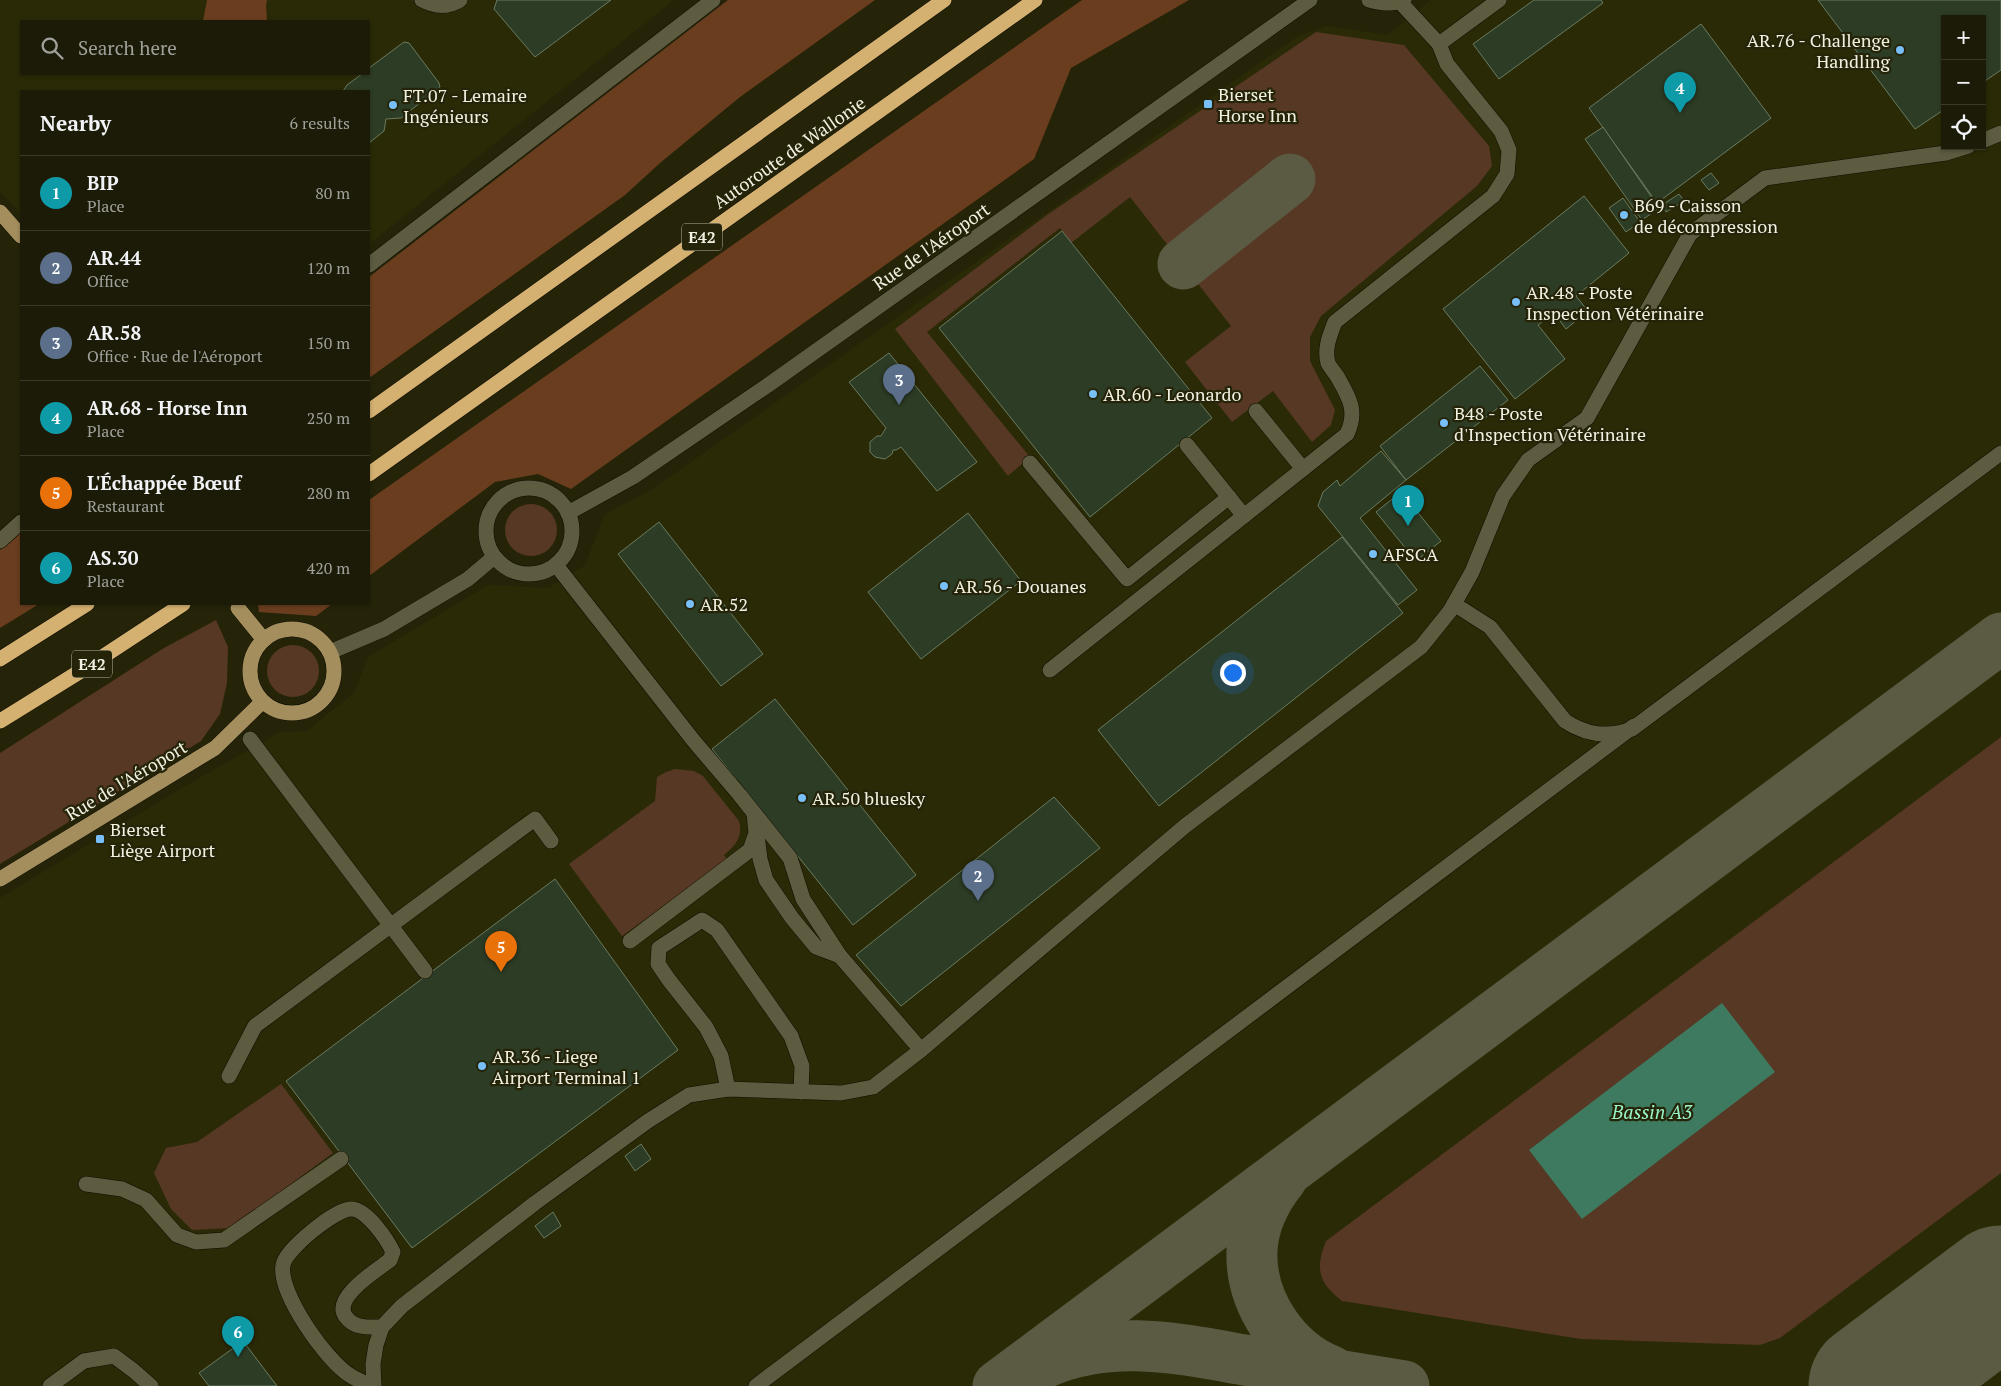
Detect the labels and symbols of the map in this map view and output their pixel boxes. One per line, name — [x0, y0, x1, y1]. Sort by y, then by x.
place label: AR.76 - Challenge Handling — [1747, 28, 1891, 73]
marker: AR.76 - Challenge Handling — [1894, 44, 1906, 56]
pin: 4 — [1664, 72, 1696, 113]
place label: Bierset Horse Inn — [1218, 82, 1297, 127]
place label: FT.07 - Lemaire Ingénieurs — [403, 83, 527, 128]
street label: Autoroute de Wallonie — [708, 90, 870, 214]
marker: Bierset Horse Inn — [1202, 98, 1214, 110]
marker: FT.07 - Lemaire Ingénieurs — [387, 99, 399, 111]
place label: B69 - Caisson de décompression — [1634, 193, 1778, 238]
street label: Rue de l'Aéroport — [868, 197, 994, 295]
marker: B69 - Caisson de décompression — [1618, 209, 1630, 221]
road number: E42 — [682, 223, 722, 250]
place label: AR.48 - Poste Inspection Vétérinaire — [1526, 280, 1704, 325]
marker: AR.48 - Poste Inspection Vétérinaire — [1510, 296, 1522, 308]
pin: 3 — [883, 364, 915, 405]
place label: AR.60 - Leonardo — [1103, 382, 1242, 406]
marker: AR.60 - Leonardo — [1087, 388, 1099, 400]
place label: B48 - Poste d'Inspection Vétérinaire — [1454, 401, 1646, 446]
marker: B48 - Poste d'Inspection Vétérinaire — [1438, 417, 1450, 429]
pin: 1 — [1392, 485, 1424, 526]
place label: AFSCA — [1383, 542, 1439, 566]
marker: AFSCA — [1367, 548, 1379, 560]
place label: AR.56 - Douanes — [954, 574, 1087, 598]
marker: AR.56 - Douanes — [938, 580, 950, 592]
place label: AR.52 — [700, 592, 748, 616]
marker: AR.52 — [684, 598, 696, 610]
road number: E42 — [72, 651, 112, 678]
your location — [1220, 660, 1246, 686]
street label: Rue de l'Aéroport — [61, 734, 191, 826]
place label: AR.50 bluesky — [812, 786, 926, 810]
marker: AR.50 bluesky — [796, 792, 808, 804]
place label: Bierset Liège Airport — [110, 817, 216, 862]
marker: Bierset Liège Airport — [94, 833, 106, 845]
pin: 2 — [962, 860, 994, 901]
pin: 5 — [485, 931, 517, 972]
place label: AR.36 - Liege Airport Terminal 1 — [492, 1044, 641, 1089]
marker: AR.36 - Liege Airport Terminal 1 — [476, 1060, 488, 1072]
water label: Bassin A3 — [1611, 1099, 1693, 1124]
pin: 6 — [222, 1316, 254, 1357]

